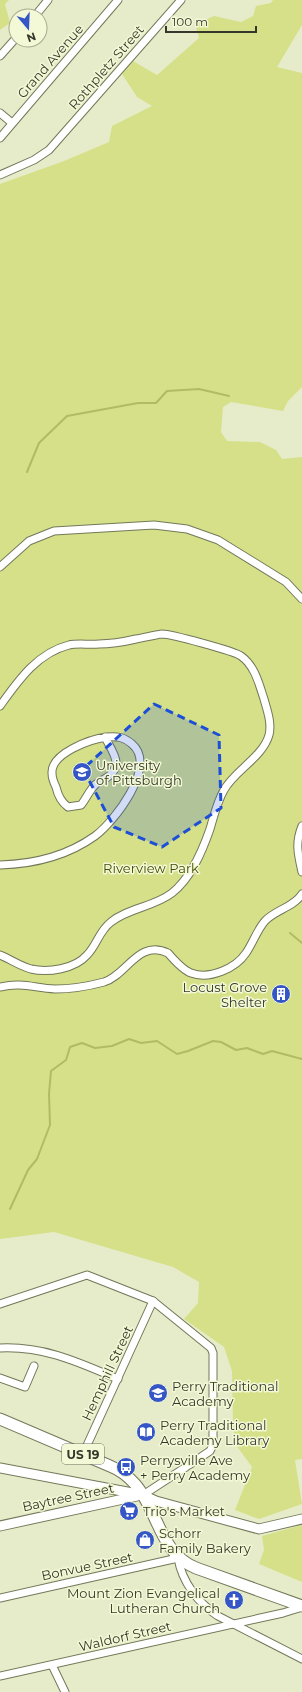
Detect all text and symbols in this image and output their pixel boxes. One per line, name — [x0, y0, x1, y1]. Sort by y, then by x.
north arrow — [8, 8, 48, 48]
scale bar — [166, 8, 256, 34]
text: 100 m — [172, 14, 208, 29]
street label: Grand Avenue — [14, 21, 86, 101]
street label: Rothpletz Street — [65, 22, 147, 112]
text: N — [25, 29, 38, 46]
place label: University of Pittsburgh — [96, 757, 182, 788]
school or university icon: University of Pittsburgh — [71, 761, 93, 783]
park label: Riverview Park — [103, 860, 199, 876]
place label: Locust Grove Shelter — [182, 979, 267, 1010]
building icon: Locust Grove Shelter — [270, 983, 292, 1005]
street label: Hemphill Street — [78, 1323, 136, 1423]
place label: Perry Traditional Academy — [172, 1378, 278, 1409]
school or university icon: Perry Traditional Academy — [147, 1382, 169, 1404]
place label: Perry Traditional Academy Library — [160, 1417, 270, 1448]
library icon: Perry Traditional Academy Library — [135, 1421, 157, 1443]
road number: US 19 — [62, 1444, 104, 1464]
place label: Perrysville Ave + Perry Academy — [140, 1452, 251, 1483]
bus stop icon: Perrysville Ave + Perry Academy — [115, 1456, 137, 1478]
street label: Baytree Street — [21, 1479, 115, 1515]
supermarket icon: Trio's Market — [118, 1500, 140, 1522]
place label: Trio's Market — [143, 1503, 225, 1519]
place label: Schorr Family Bakery — [159, 1525, 252, 1556]
shop icon: Schorr Family Bakery — [134, 1529, 156, 1551]
street label: Bonvue Street — [40, 1549, 134, 1583]
place label: Mount Zion Evangelical Lutheran Church — [67, 1585, 220, 1616]
church icon: Mount Zion Evangelical Lutheran Church — [223, 1589, 245, 1611]
street label: Waldorf Street — [77, 1618, 173, 1654]

